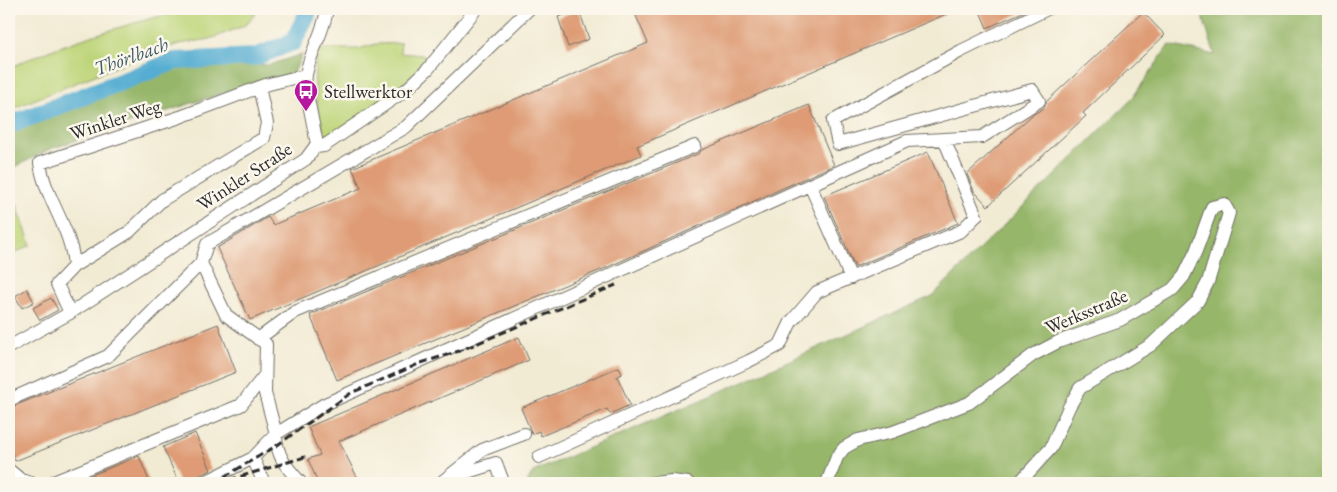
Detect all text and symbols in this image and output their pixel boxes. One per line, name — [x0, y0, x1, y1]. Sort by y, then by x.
water label: Thörlbach — [90, 30, 172, 81]
bus stop icon: Stellwerktor — [293, 78, 319, 112]
place label: Stellwerktor — [324, 79, 413, 104]
street label: Winkler Weg — [67, 93, 164, 146]
street label: Winkler Straße — [192, 136, 297, 216]
street label: Werksstraße — [1041, 283, 1131, 340]

